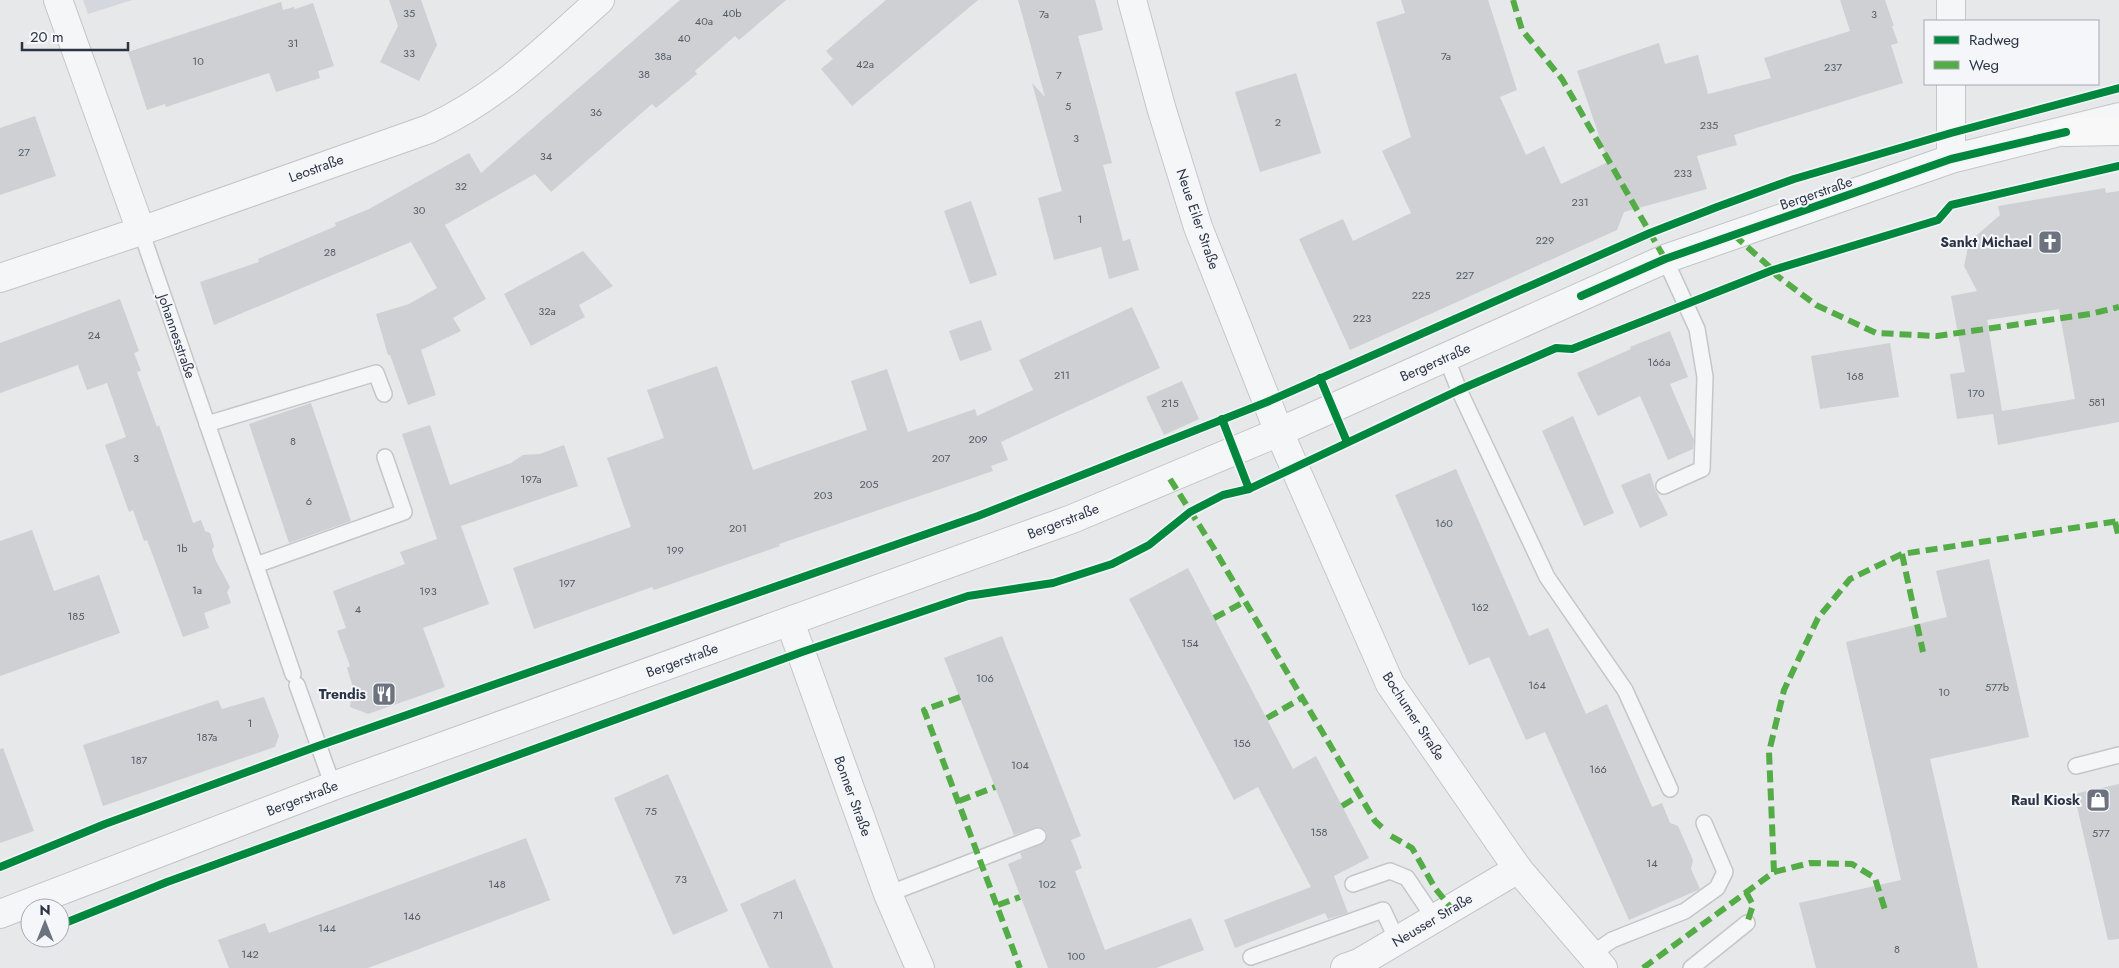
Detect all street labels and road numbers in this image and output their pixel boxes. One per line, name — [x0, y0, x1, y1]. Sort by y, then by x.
street label: Leostraße — [286, 149, 346, 187]
street label: Neue Eiler Straße — [1171, 166, 1225, 272]
street label: Bergerstraße — [1777, 171, 1855, 215]
street label: Johannesstraße — [153, 289, 201, 381]
street label: Bergerstraße — [1397, 338, 1473, 386]
street label: Bergerstraße — [1024, 498, 1102, 544]
street label: Bergerstraße — [643, 638, 721, 682]
street label: Bochumer Straße — [1378, 668, 1450, 764]
street label: Bonner Straße — [829, 753, 877, 839]
street label: Bergerstraße — [263, 775, 341, 821]
street label: Neusser Straße — [1388, 888, 1476, 952]

